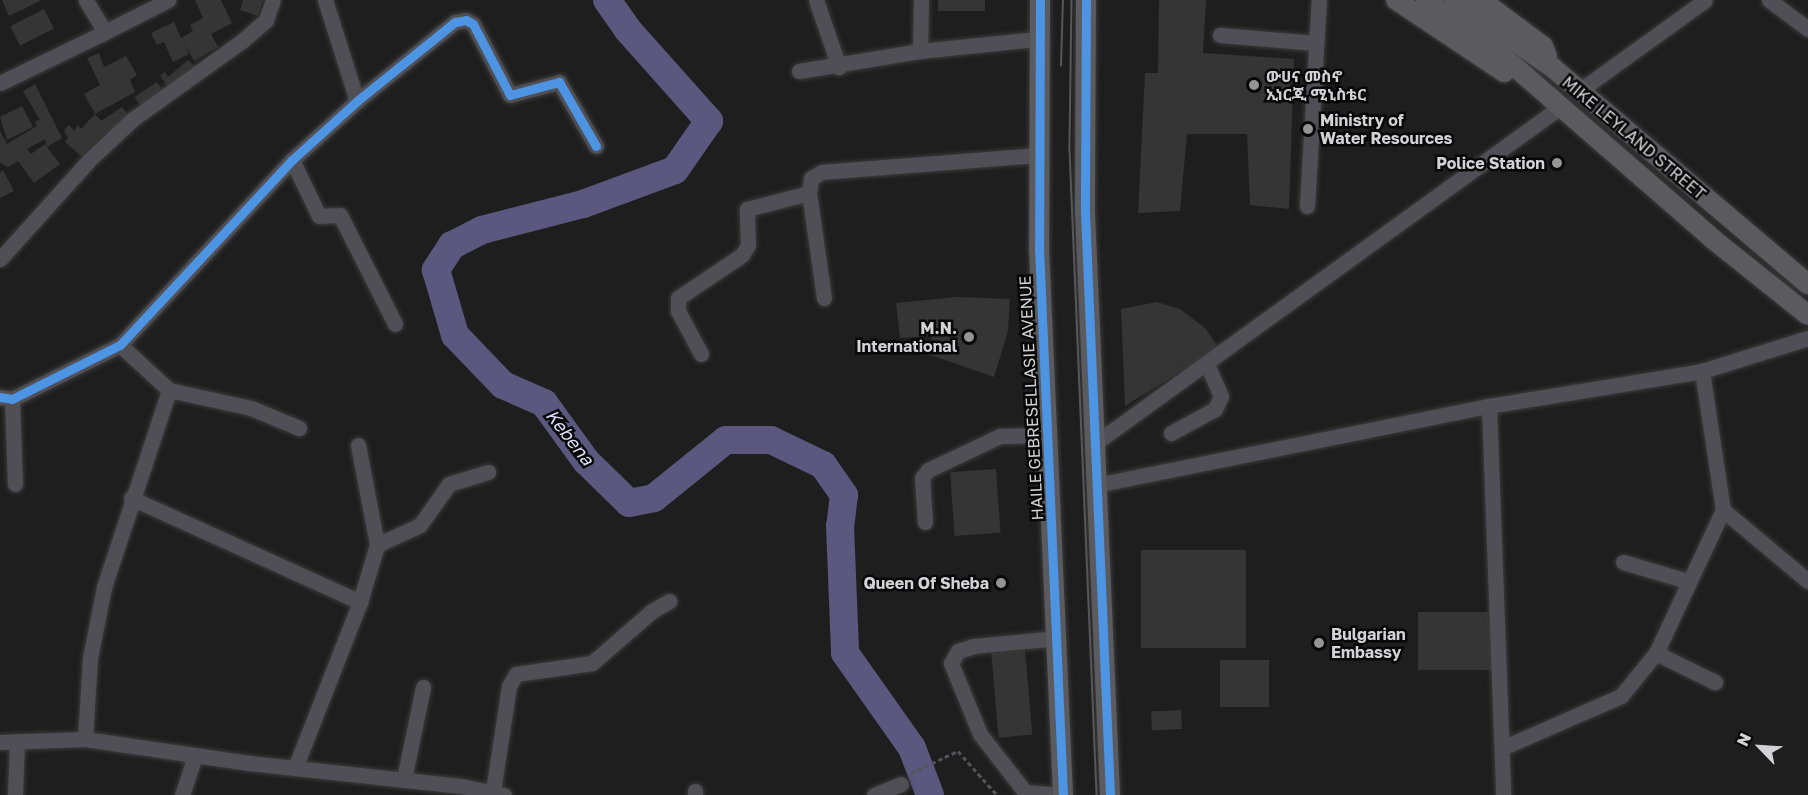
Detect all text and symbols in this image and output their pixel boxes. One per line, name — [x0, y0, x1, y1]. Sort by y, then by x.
place label: ውሀና መስኖ ኢነርጂ ሚኒስቴር — [1266, 66, 1366, 104]
street label: MIKE LEYLAND STREET — [1558, 72, 1710, 204]
marker: ውሀና መስኖ ኢነርጂ ሚኒስቴር — [1247, 78, 1261, 92]
place label: Ministry of Water Resources — [1320, 110, 1453, 148]
marker: Ministry of Water Resources — [1301, 122, 1315, 136]
place label: Police Station — [1436, 153, 1545, 173]
marker: Police Station — [1550, 156, 1564, 170]
street label: HAILE GEBRESELLASIE AVENUE — [1015, 275, 1047, 521]
place label: M.N. International — [856, 318, 957, 356]
marker: M.N. International — [962, 330, 976, 344]
water label: Kebena — [541, 405, 599, 469]
place label: Queen Of Sheba — [863, 573, 989, 593]
marker: Queen Of Sheba — [994, 576, 1008, 590]
place label: Bulgarian Embassy — [1331, 624, 1406, 662]
marker: Bulgarian Embassy — [1312, 636, 1326, 650]
north arrow — [1730, 717, 1790, 777]
text: N — [1732, 730, 1755, 749]

